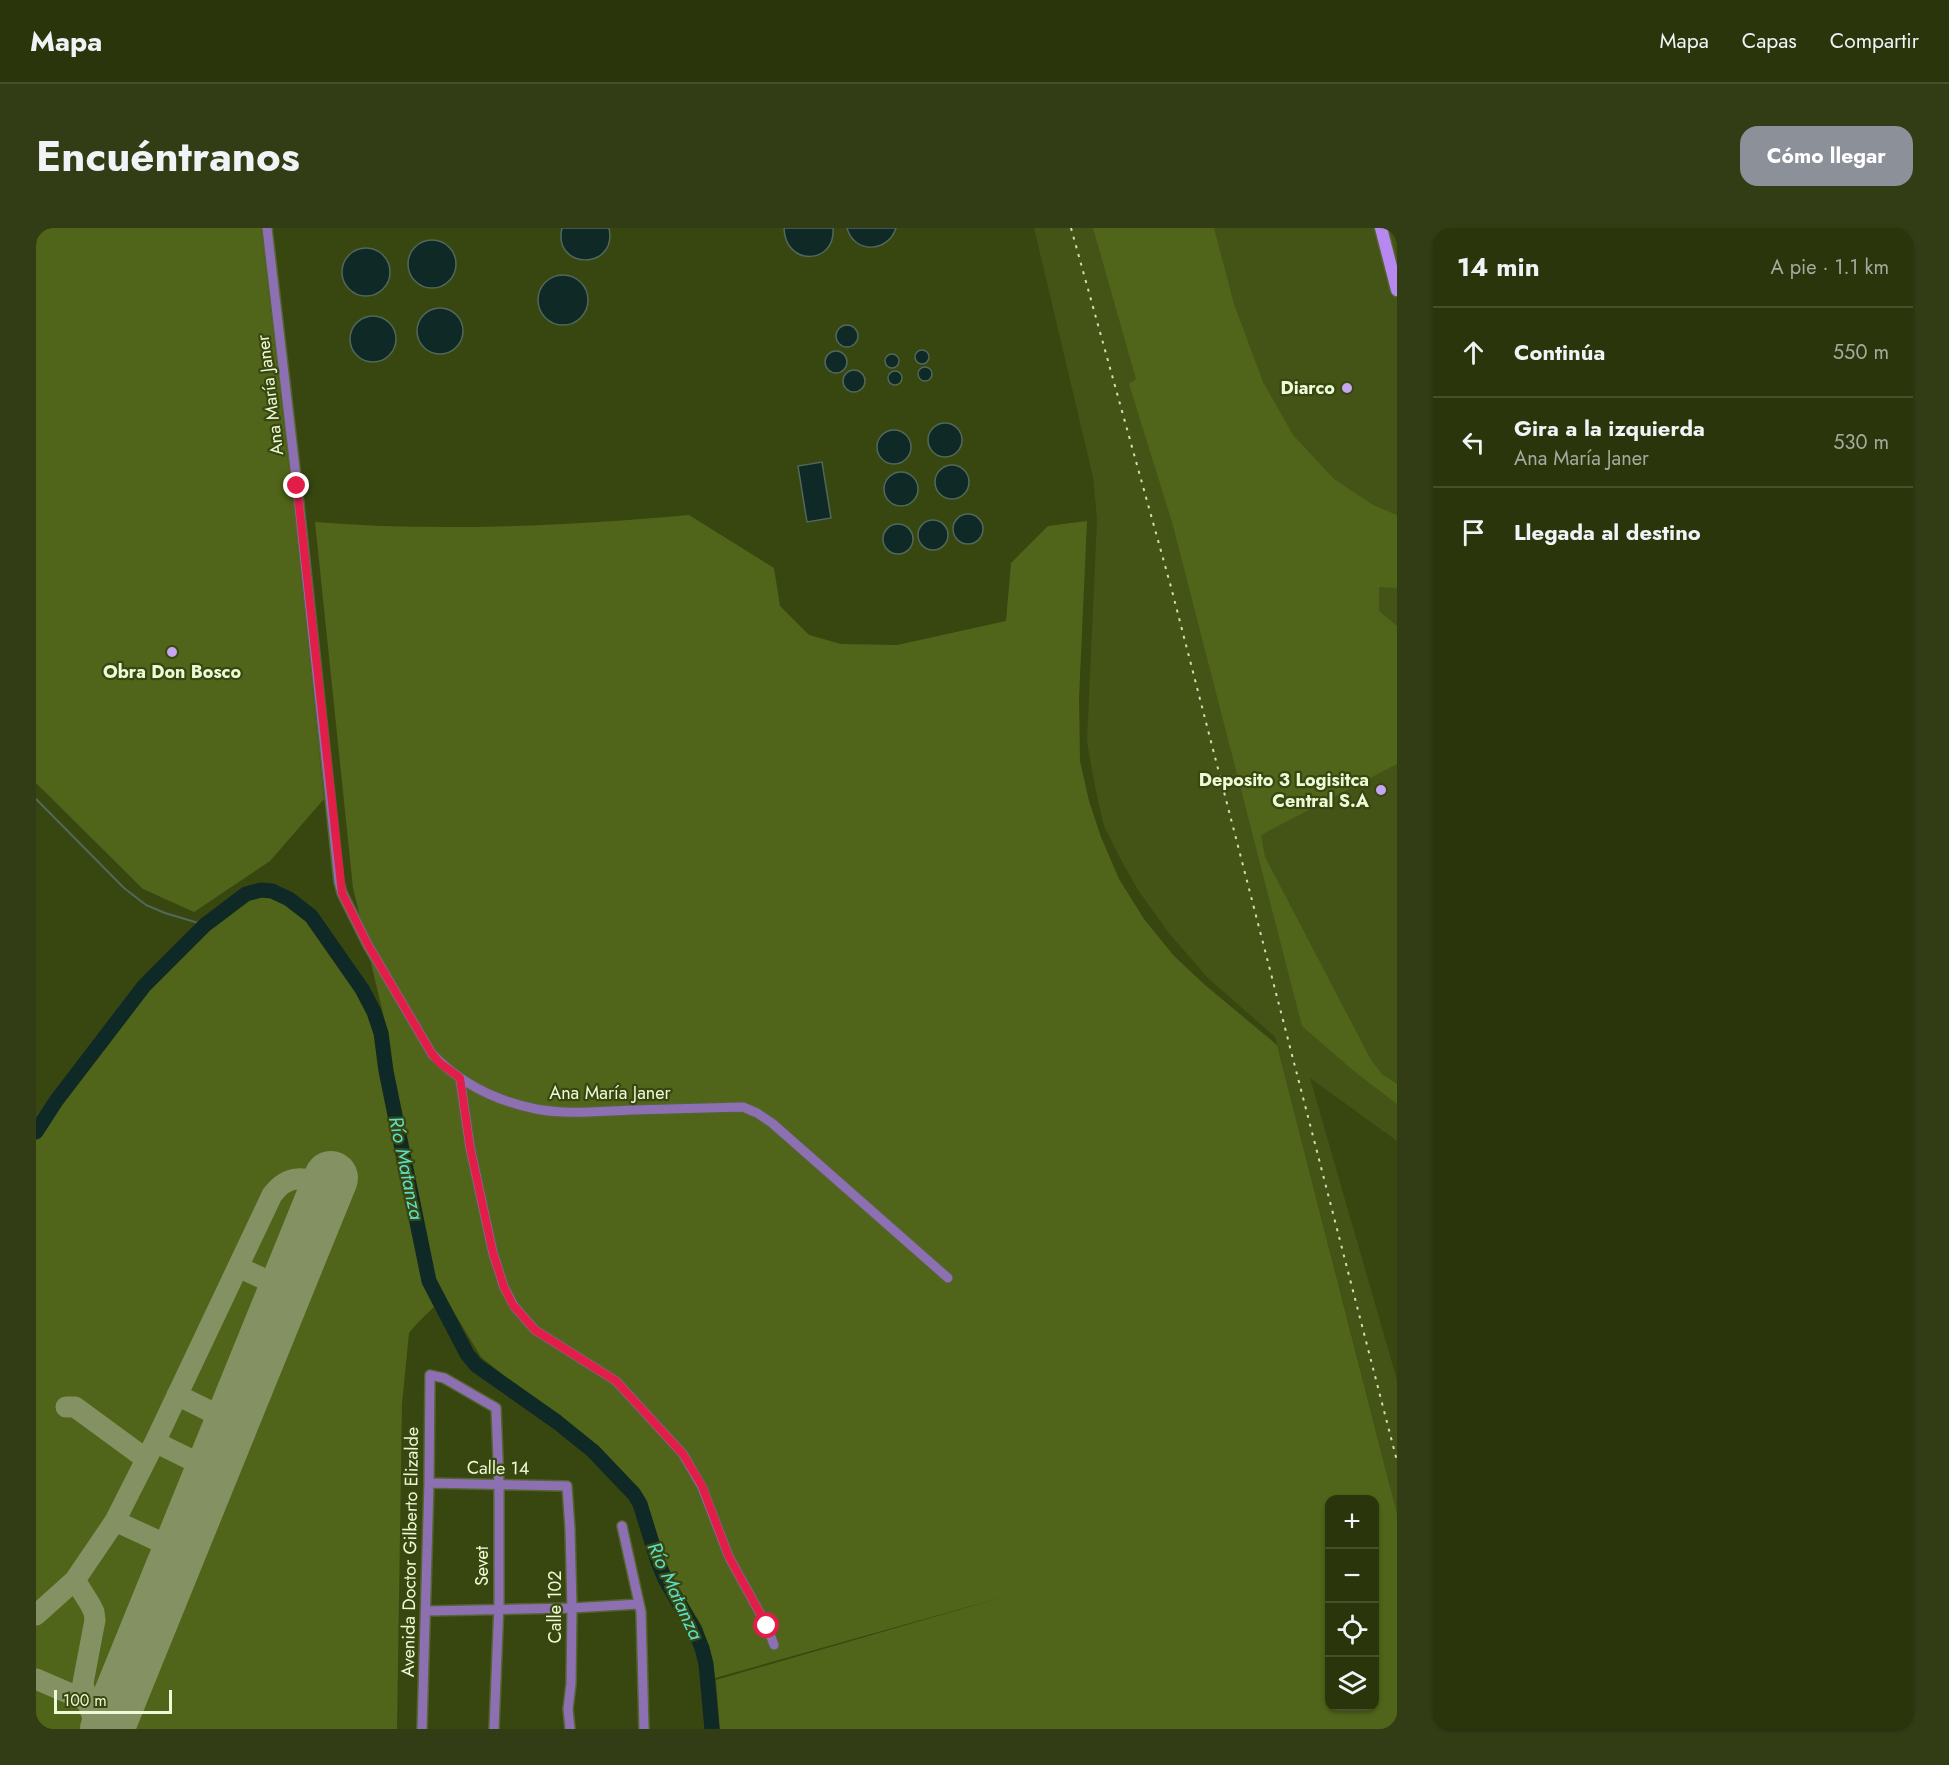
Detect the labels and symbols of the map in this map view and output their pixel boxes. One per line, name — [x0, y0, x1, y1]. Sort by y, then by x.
street label: Ana María Janer — [250, 332, 290, 457]
place label: Diarco — [1280, 375, 1335, 401]
marker: Diarco — [1340, 381, 1354, 395]
route end — [283, 472, 309, 498]
marker: Obra Don Bosco — [165, 645, 179, 659]
place label: Obra Don Bosco — [103, 659, 241, 685]
place label: Deposito 3 Logisitca Central S.A — [1199, 767, 1370, 814]
marker: Deposito 3 Logisitca Central S.A — [1374, 783, 1388, 797]
street label: Ana María Janer — [549, 1080, 672, 1106]
water label: Río Matanza — [381, 1114, 431, 1222]
street label: Avenida Doctor Gilberto Elizalde — [395, 1427, 425, 1677]
street label: Calle 14 — [467, 1454, 529, 1482]
water label: Río Matanza — [640, 1537, 710, 1645]
street label: Sevet — [469, 1545, 495, 1586]
street label: Calle 102 — [542, 1570, 568, 1644]
route start — [753, 1612, 779, 1638]
scale bar — [54, 1687, 172, 1714]

